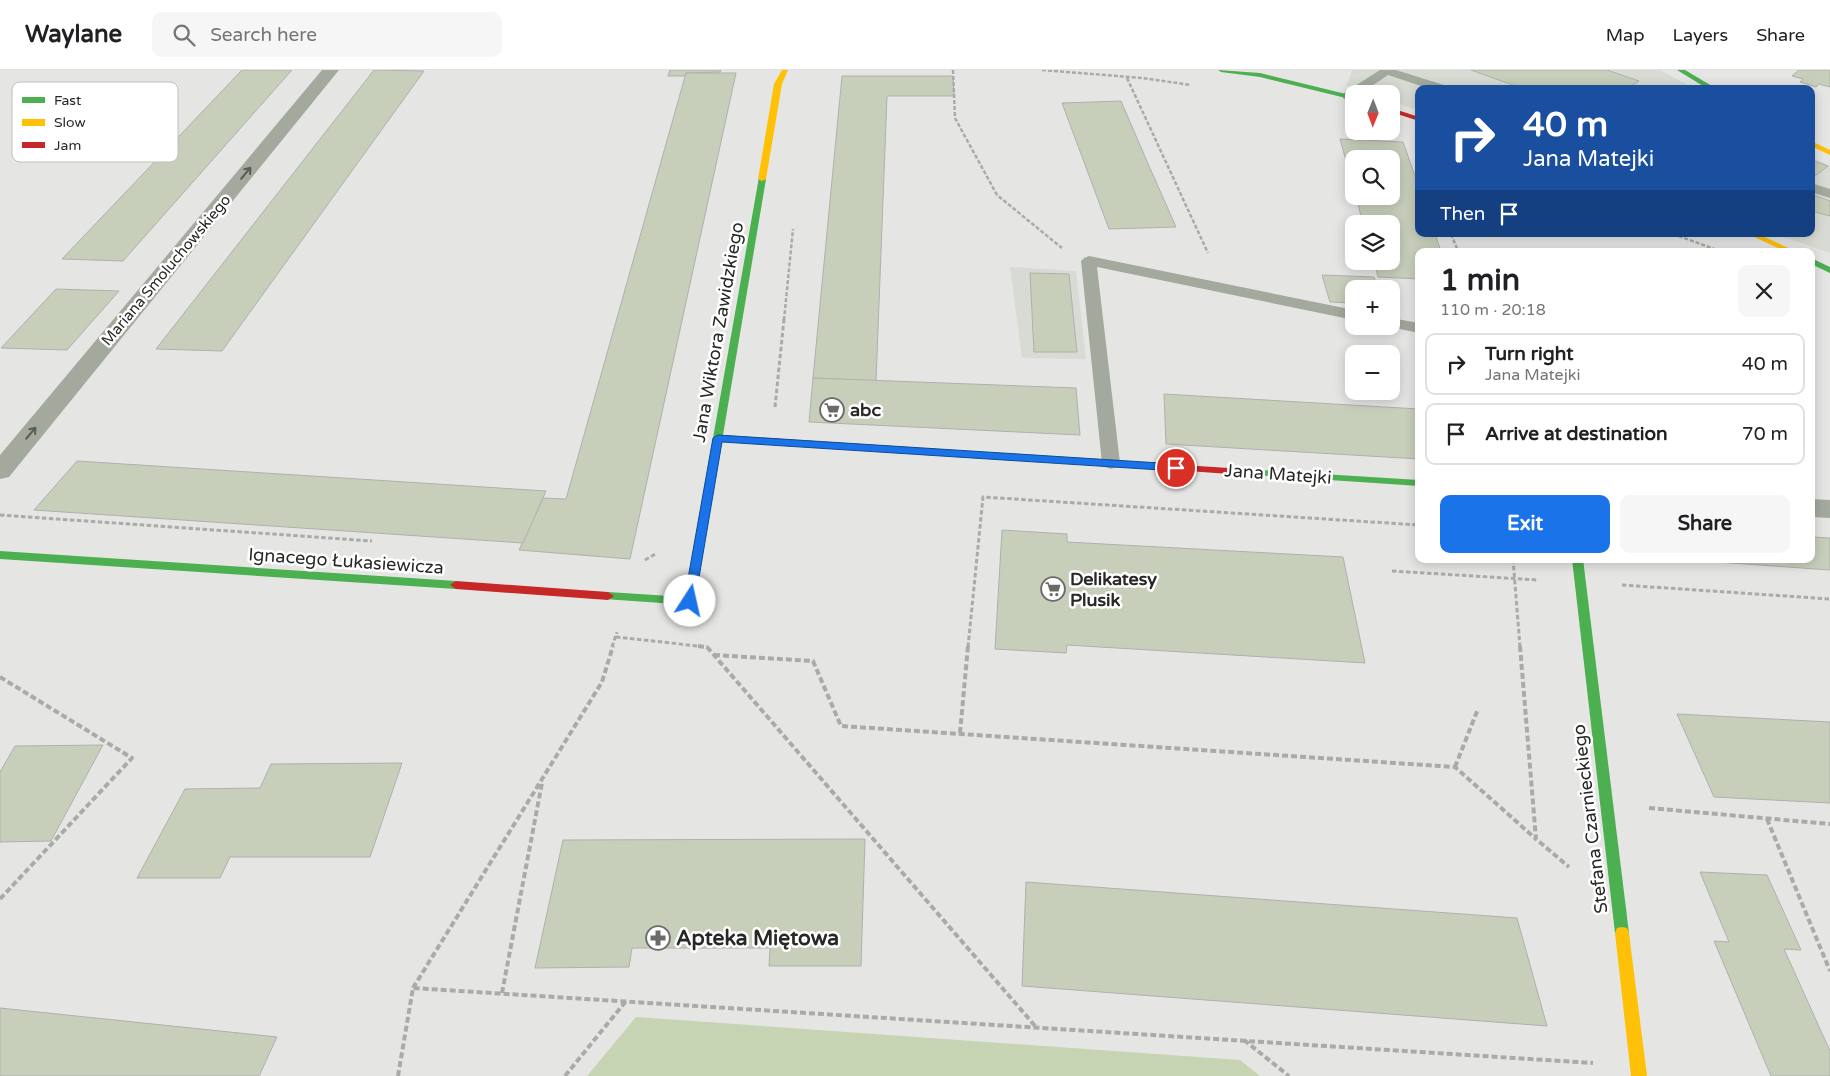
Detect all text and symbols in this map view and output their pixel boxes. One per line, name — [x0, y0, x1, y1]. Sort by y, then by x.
search box — [152, 12, 502, 57]
text: Waylane — [25, 20, 122, 49]
icon: search — [170, 21, 198, 49]
text: Search here — [210, 24, 317, 46]
text: Map — [1606, 24, 1645, 46]
text: Layers — [1673, 24, 1728, 46]
text: Share — [1756, 24, 1805, 46]
legend — [12, 82, 178, 162]
north arrow — [1345, 85, 1400, 140]
map controls — [1345, 85, 1400, 400]
text: Fast — [54, 92, 82, 109]
text: 40 m — [1523, 104, 1608, 146]
icon: right — [1440, 105, 1505, 170]
text: Slow — [54, 114, 86, 131]
text: Jam — [54, 137, 81, 154]
text: Jana Matejki — [1523, 146, 1654, 172]
button: search — [1345, 150, 1400, 205]
one-way arrow — [240, 167, 251, 180]
street label: Mariana Smoluchowskiego — [98, 191, 234, 349]
icon: arrive — [1495, 200, 1523, 228]
text: Then — [1440, 203, 1485, 225]
button: layers — [1345, 215, 1400, 270]
street label: Jana Wiktora Zawidzkiego — [688, 220, 748, 444]
text: 1 min — [1440, 262, 1520, 299]
button: close — [1738, 265, 1790, 317]
button: + — [1345, 280, 1400, 335]
text: 110 m · 20:18 — [1440, 300, 1546, 320]
text: Turn right — [1485, 343, 1573, 365]
button: − — [1345, 345, 1400, 400]
icon: right — [1442, 350, 1470, 378]
text: 40 m — [1742, 353, 1788, 375]
text: Jana Matejki — [1485, 365, 1580, 385]
supermarket icon: abc — [819, 397, 845, 423]
place label: abc — [850, 399, 881, 421]
icon: arrive — [1442, 420, 1470, 448]
text: Arrive at destination — [1485, 423, 1668, 445]
text: 70 m — [1742, 423, 1788, 445]
one-way arrow — [25, 427, 36, 440]
pin — [1155, 447, 1197, 489]
icon: arrive — [1162, 454, 1190, 482]
street label: Jana Matejki — [1224, 459, 1332, 489]
button: Exit — [1440, 495, 1610, 553]
button: Share — [1620, 495, 1790, 553]
street label: Ignacego Łukasiewicza — [248, 543, 444, 579]
place label: Delikatesy Plusik — [1070, 568, 1157, 611]
position arrow — [663, 574, 715, 626]
supermarket icon: Delikatesy Plusik — [1040, 576, 1066, 602]
street label: Stefana Czarnieckiego — [1567, 723, 1613, 915]
pharmacy icon: Apteka Miętowa — [645, 925, 671, 951]
place label: Apteka Miętowa — [676, 926, 839, 951]

